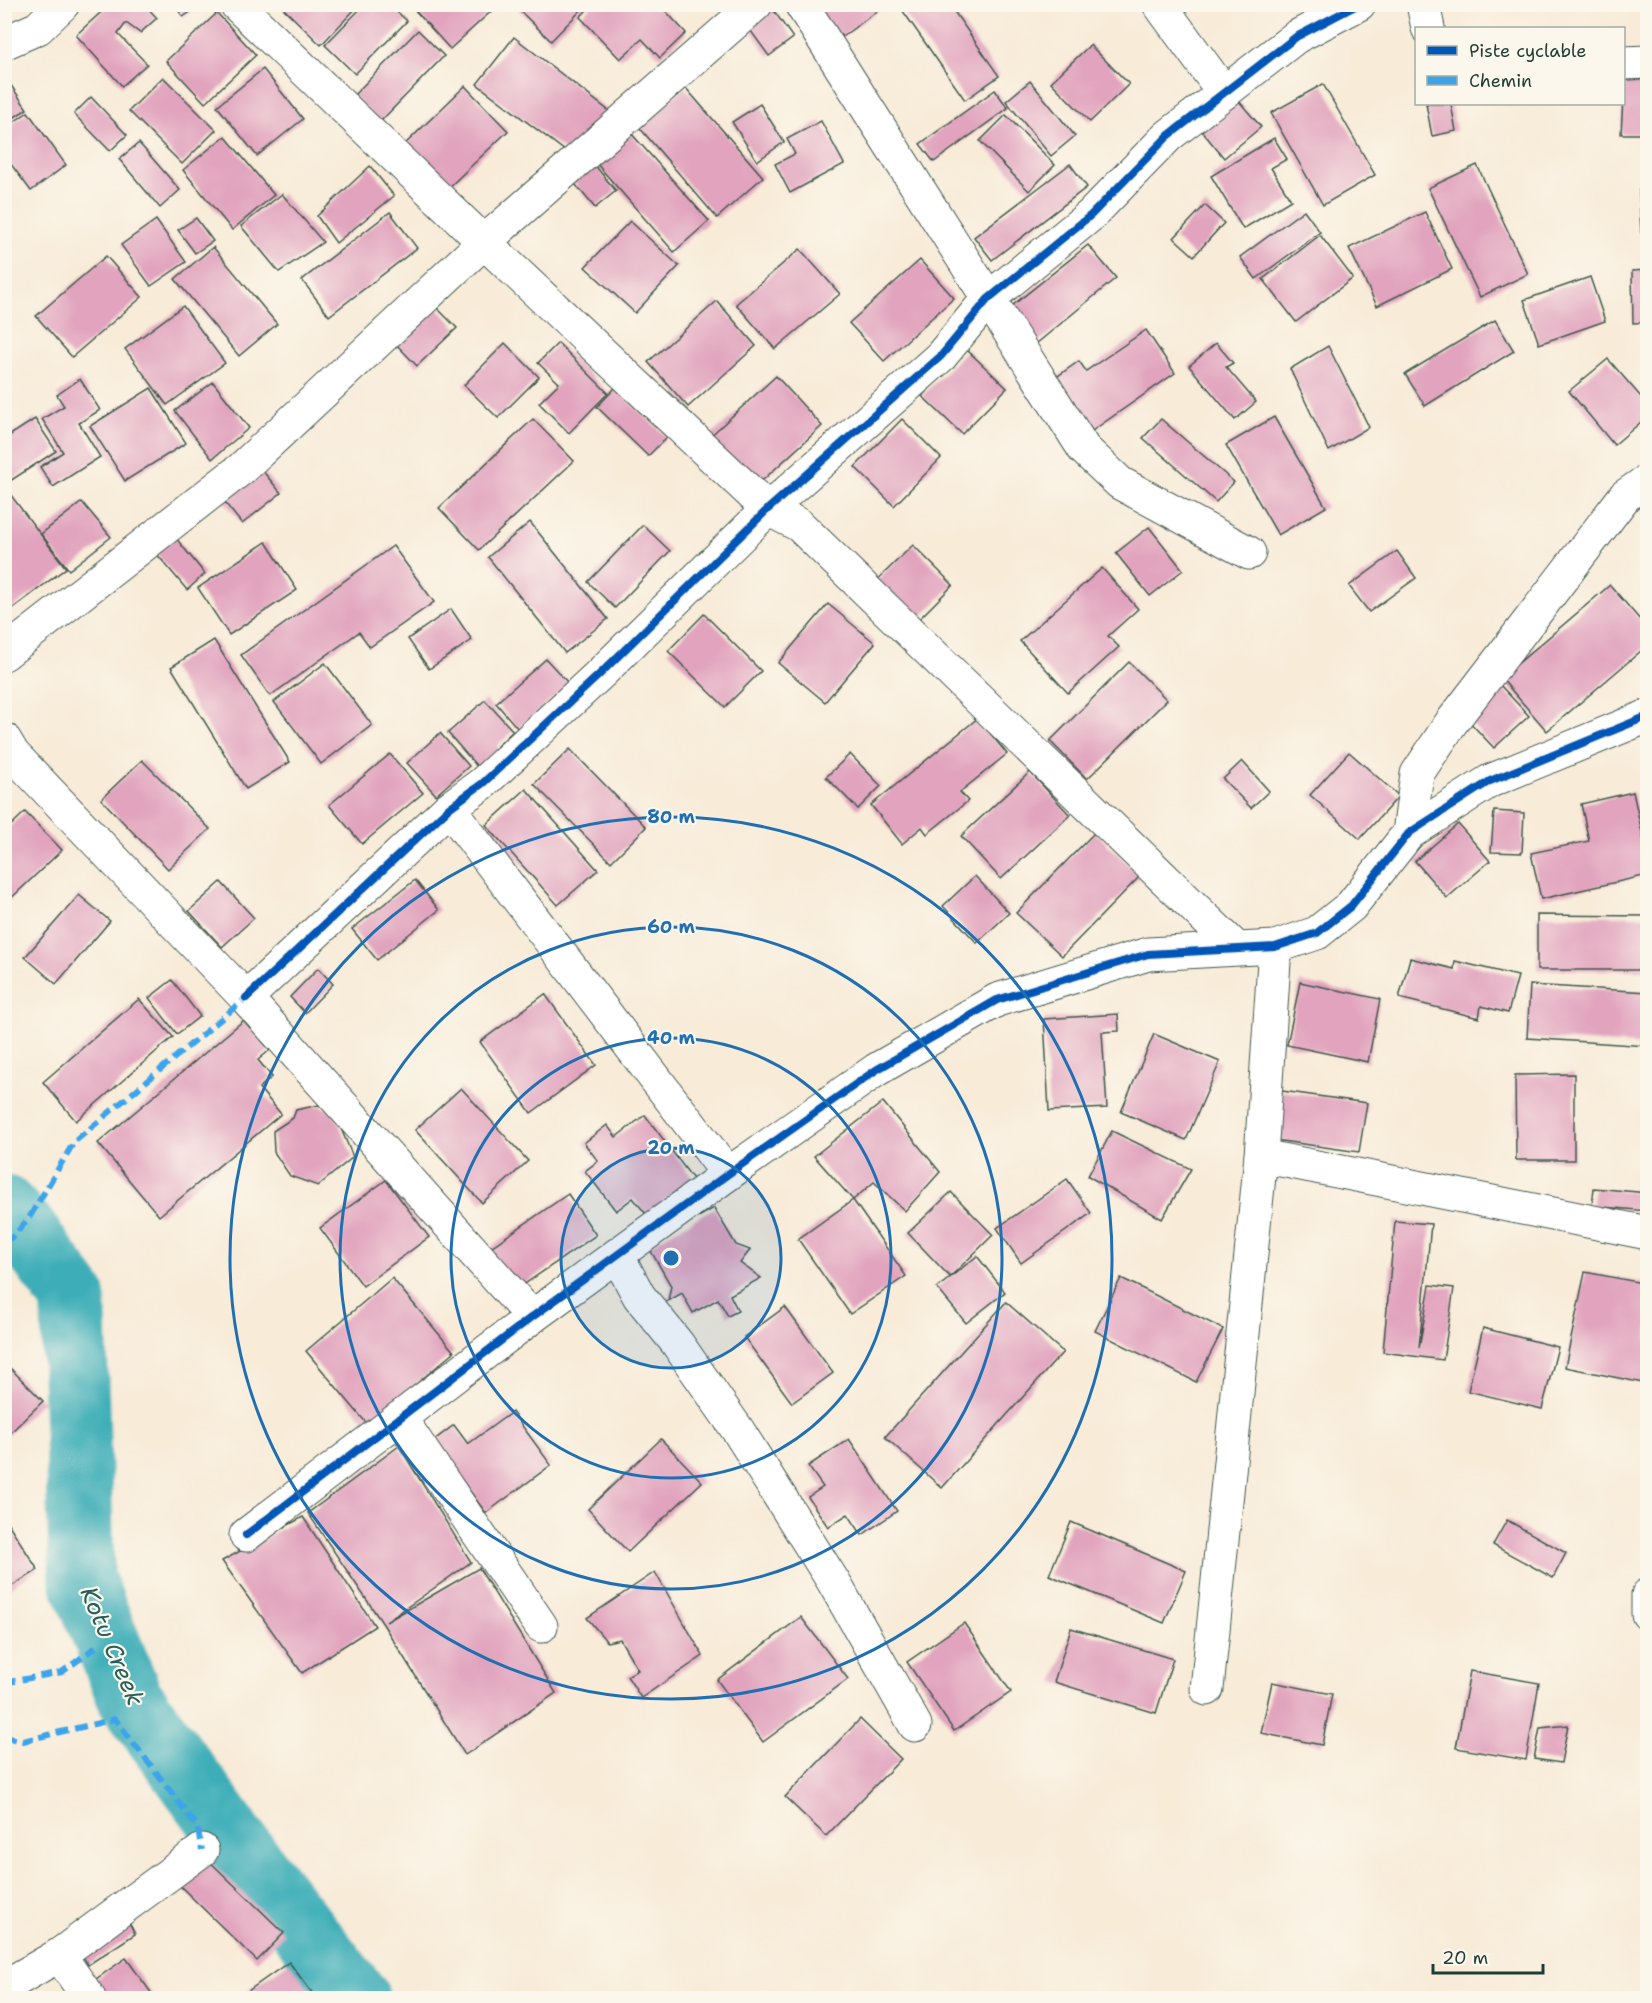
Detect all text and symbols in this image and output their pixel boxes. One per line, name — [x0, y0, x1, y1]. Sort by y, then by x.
legend — [1415, 27, 1625, 105]
text: Piste cyclable — [1469, 39, 1586, 63]
text: Chemin — [1469, 69, 1532, 93]
text: 80 m — [647, 805, 695, 829]
text: 60 m — [647, 915, 695, 939]
text: 40 m — [647, 1026, 695, 1050]
text: 20 m — [647, 1136, 695, 1160]
centre of rings — [661, 1248, 681, 1268]
water label: Kotu Creek — [73, 1582, 152, 1711]
scale bar — [1433, 1937, 1542, 1975]
text: 20 m — [1442, 1946, 1488, 1970]

